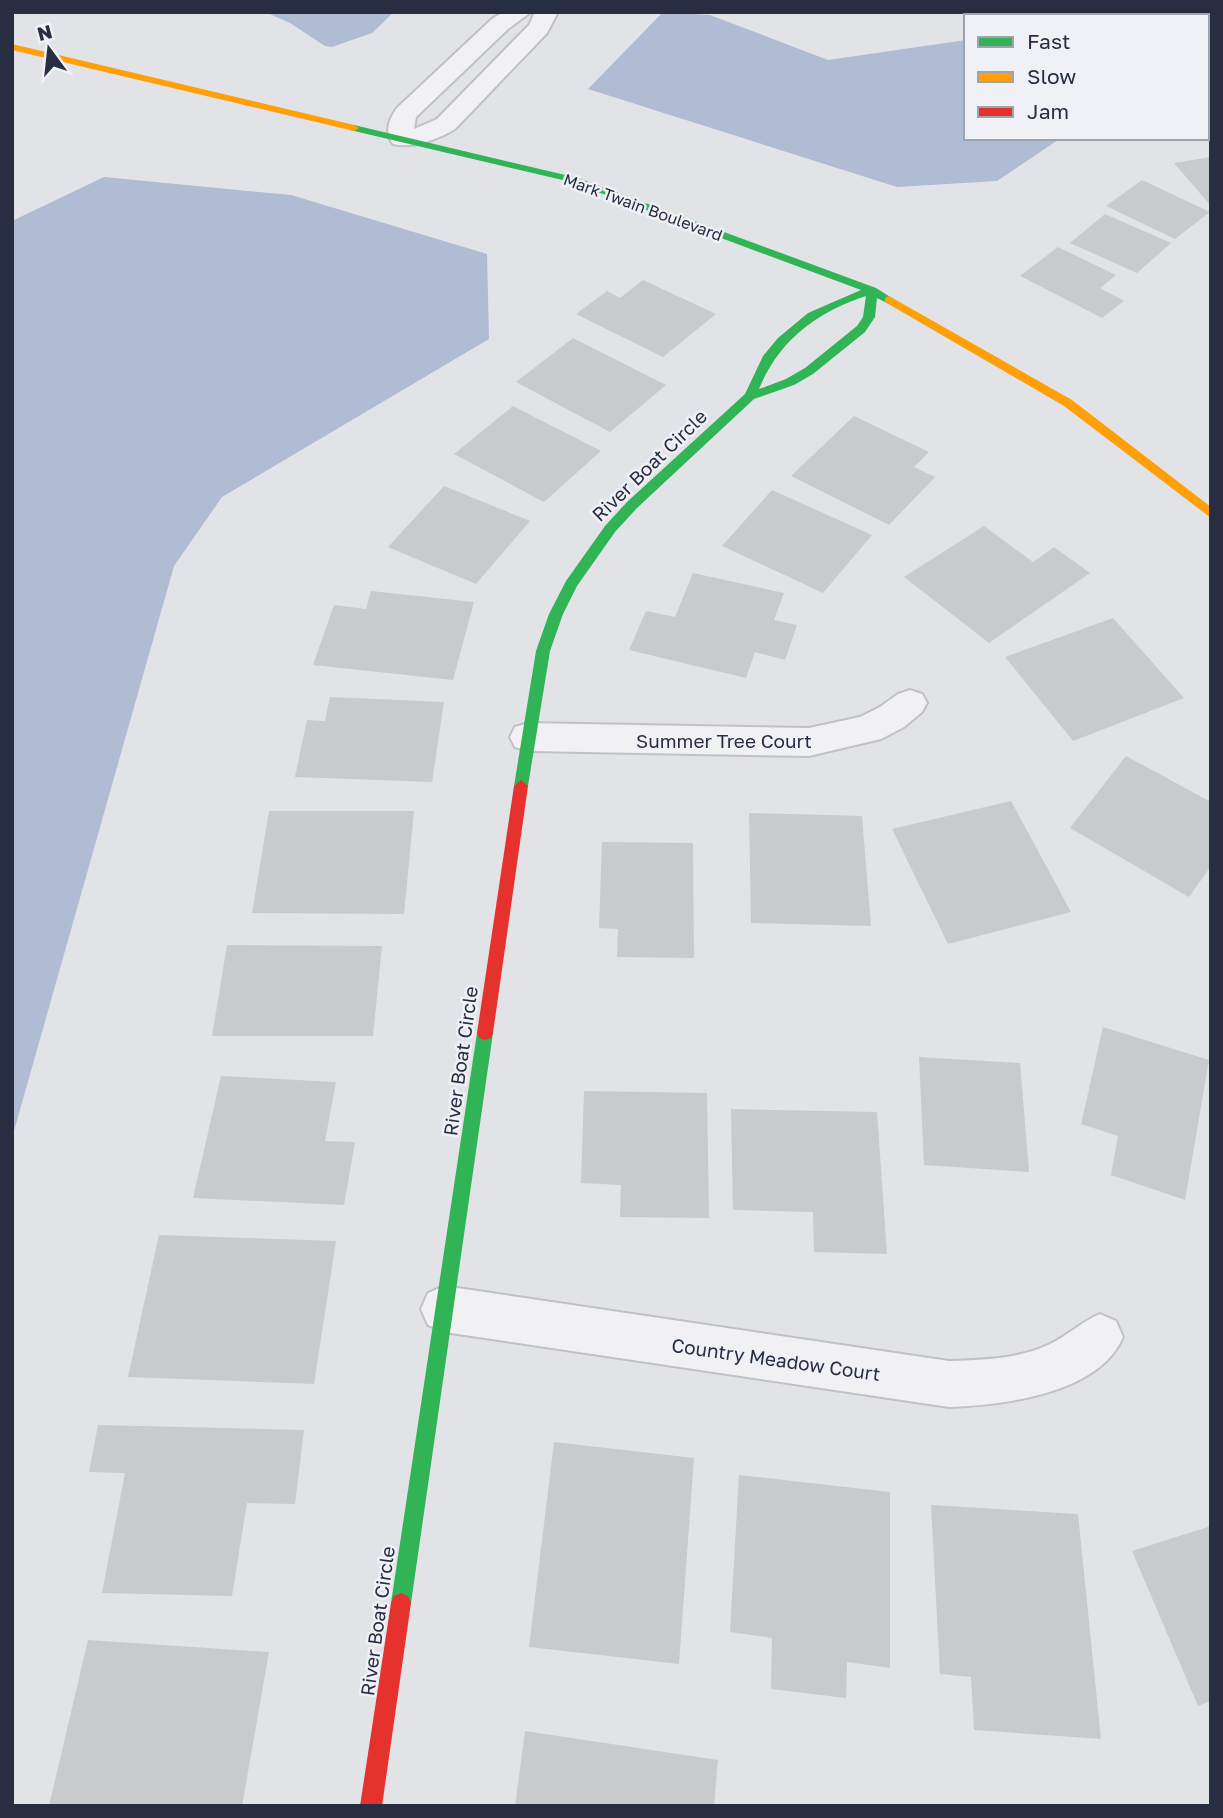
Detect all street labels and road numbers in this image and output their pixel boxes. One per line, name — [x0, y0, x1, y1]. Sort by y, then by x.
street label: Mark Twain Boulevard — [561, 169, 725, 245]
street label: River Boat Circle — [587, 404, 711, 526]
street label: Summer Tree Court — [636, 729, 812, 752]
street label: River Boat Circle — [438, 985, 482, 1137]
street label: Country Meadow Court — [670, 1333, 882, 1385]
street label: River Boat Circle — [355, 1545, 399, 1697]

